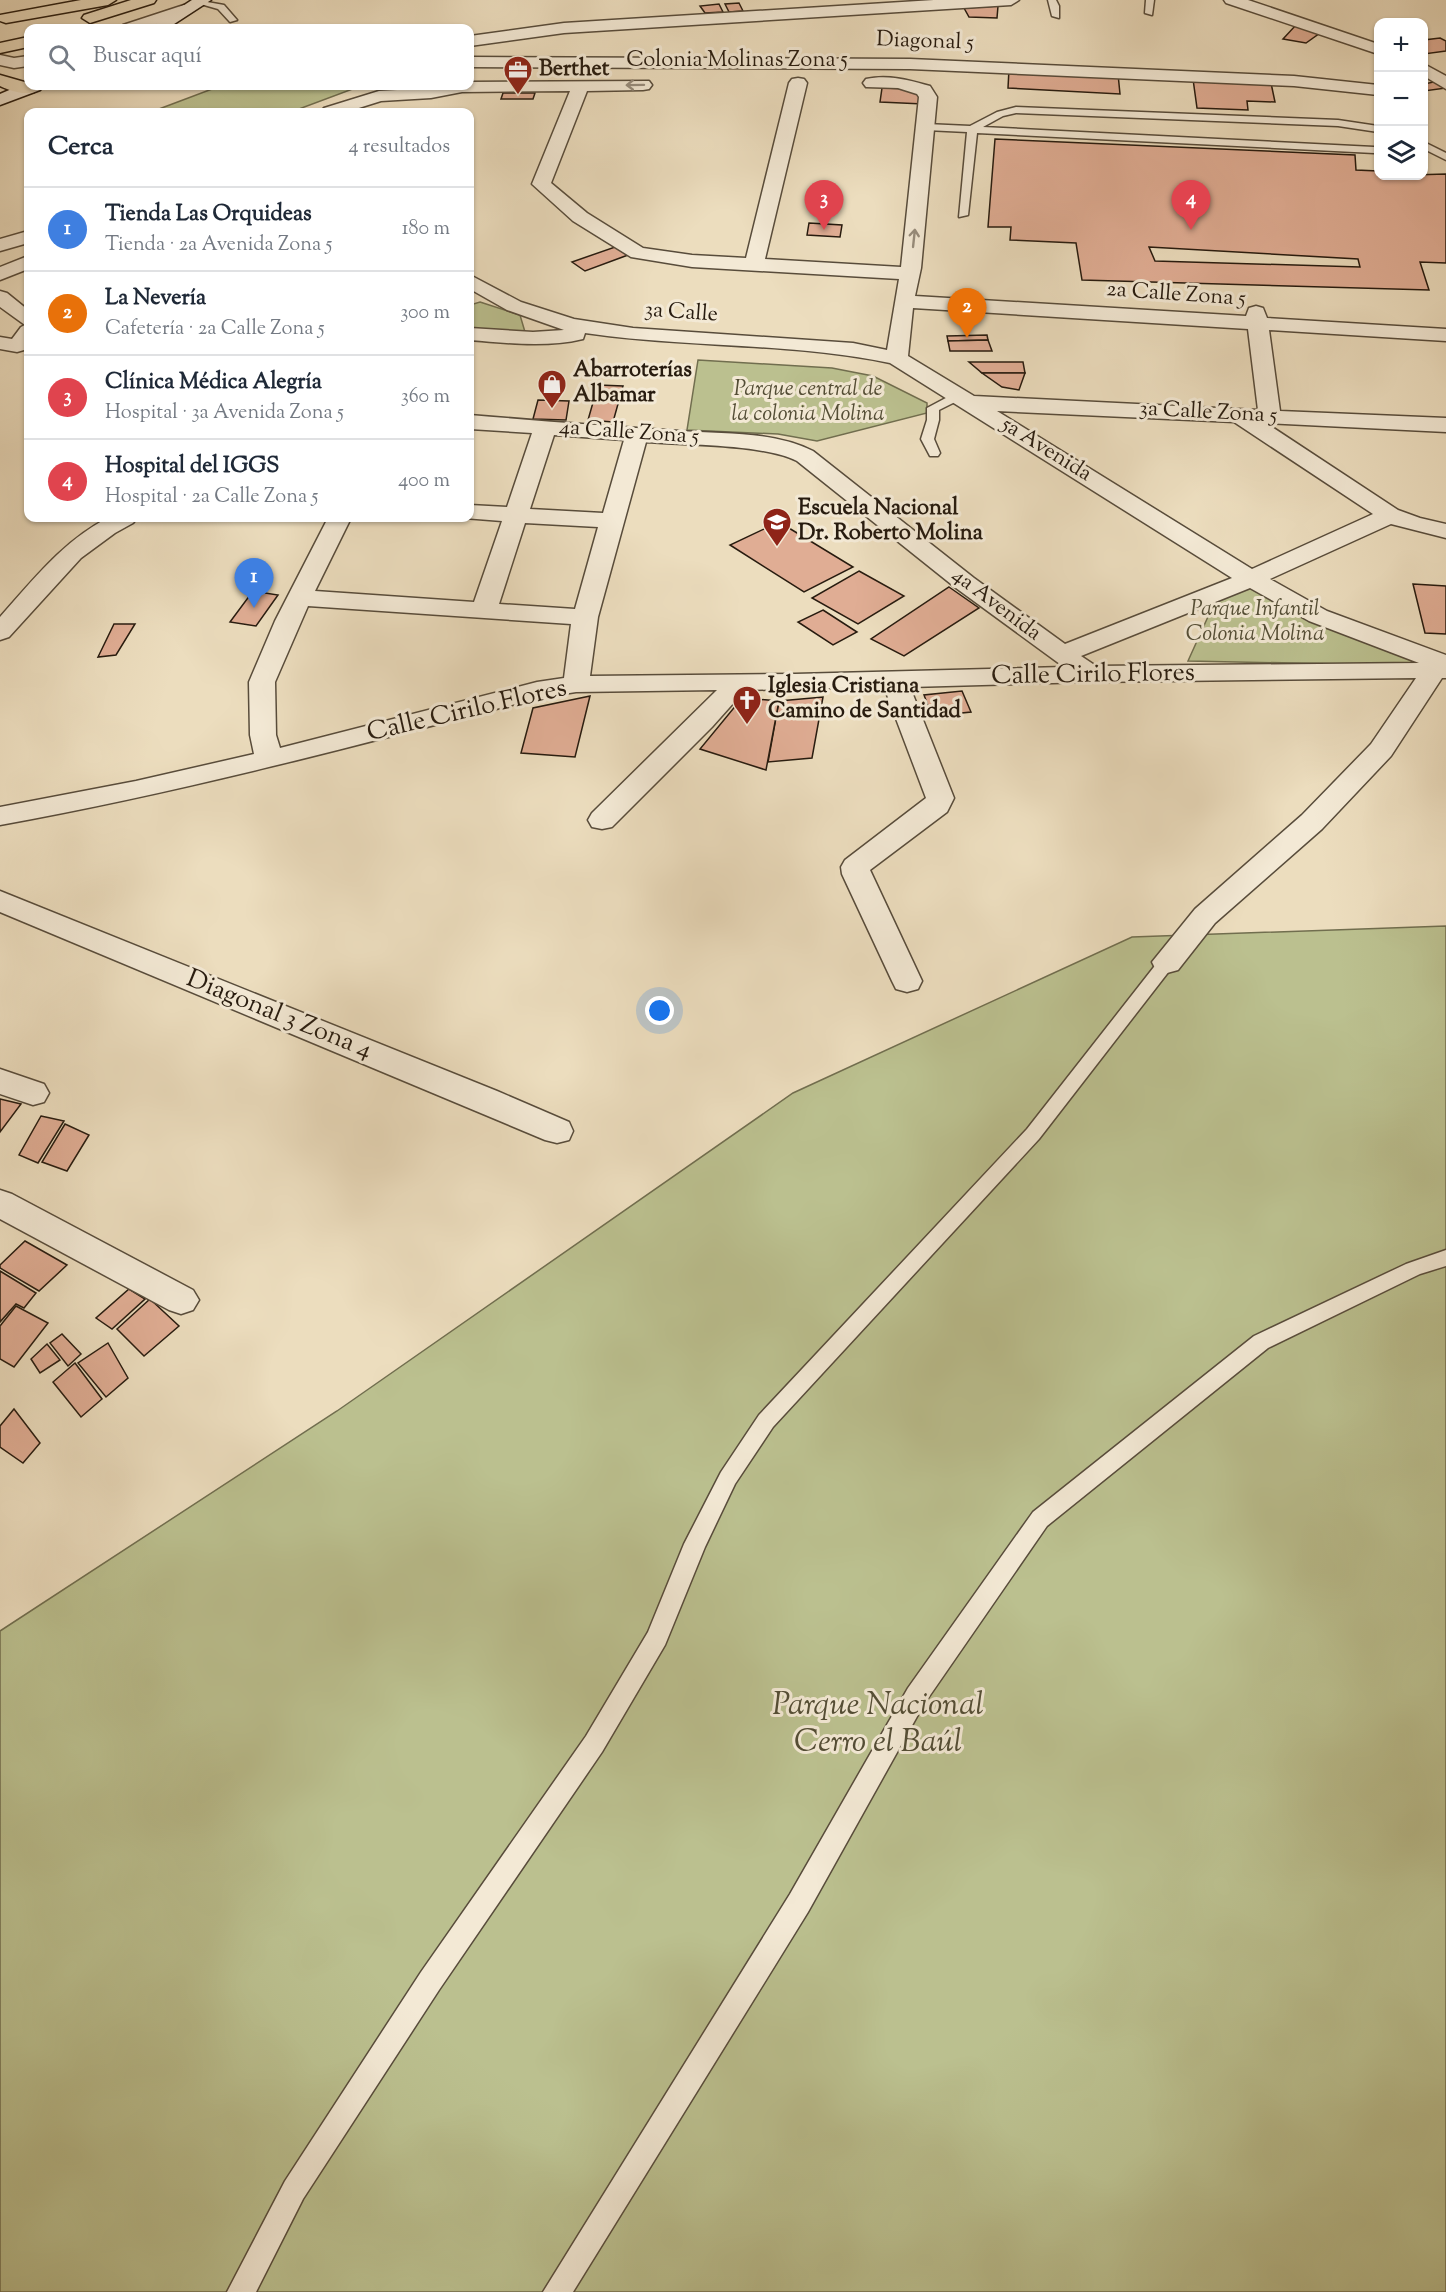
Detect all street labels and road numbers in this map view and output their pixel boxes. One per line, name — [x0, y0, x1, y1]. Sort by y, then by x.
street label: Diagonal 5 — [876, 24, 975, 60]
street label: Colonia Molinas Zona 5 — [626, 45, 848, 77]
street label: 2a Calle Zona 5 — [1105, 274, 1247, 316]
street label: 3a Calle — [643, 294, 719, 332]
street label: 3a Calle Zona 5 — [1138, 393, 1278, 433]
street label: 5a Avenida — [993, 408, 1098, 491]
street label: 4a Calle Zona 5 — [558, 412, 701, 454]
street label: 4a Avenida — [944, 560, 1048, 650]
street label: Calle Cirilo Flores — [991, 655, 1195, 695]
street label: Calle Cirilo Flores — [363, 670, 571, 752]
street label: Diagonal 3 Zona 4 — [181, 961, 377, 1069]

